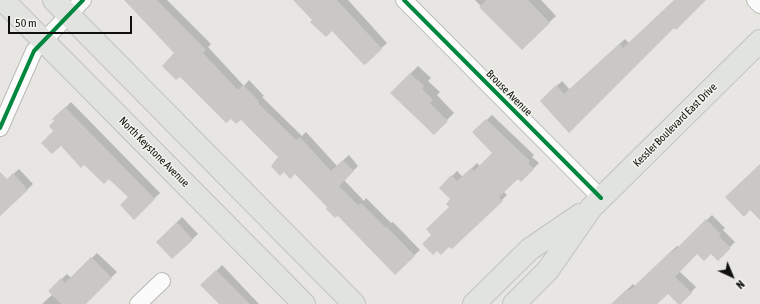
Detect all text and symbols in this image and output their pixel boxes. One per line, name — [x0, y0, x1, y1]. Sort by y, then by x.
scale bar — [10, 8, 134, 34]
text: 50 m — [15, 16, 37, 30]
street label: Brouse Avenue — [483, 67, 535, 119]
street label: Kessler Boulevard East Drive — [630, 80, 720, 170]
street label: North Keystone Avenue — [116, 114, 192, 190]
north arrow — [712, 256, 752, 296]
text: N — [734, 278, 747, 291]

